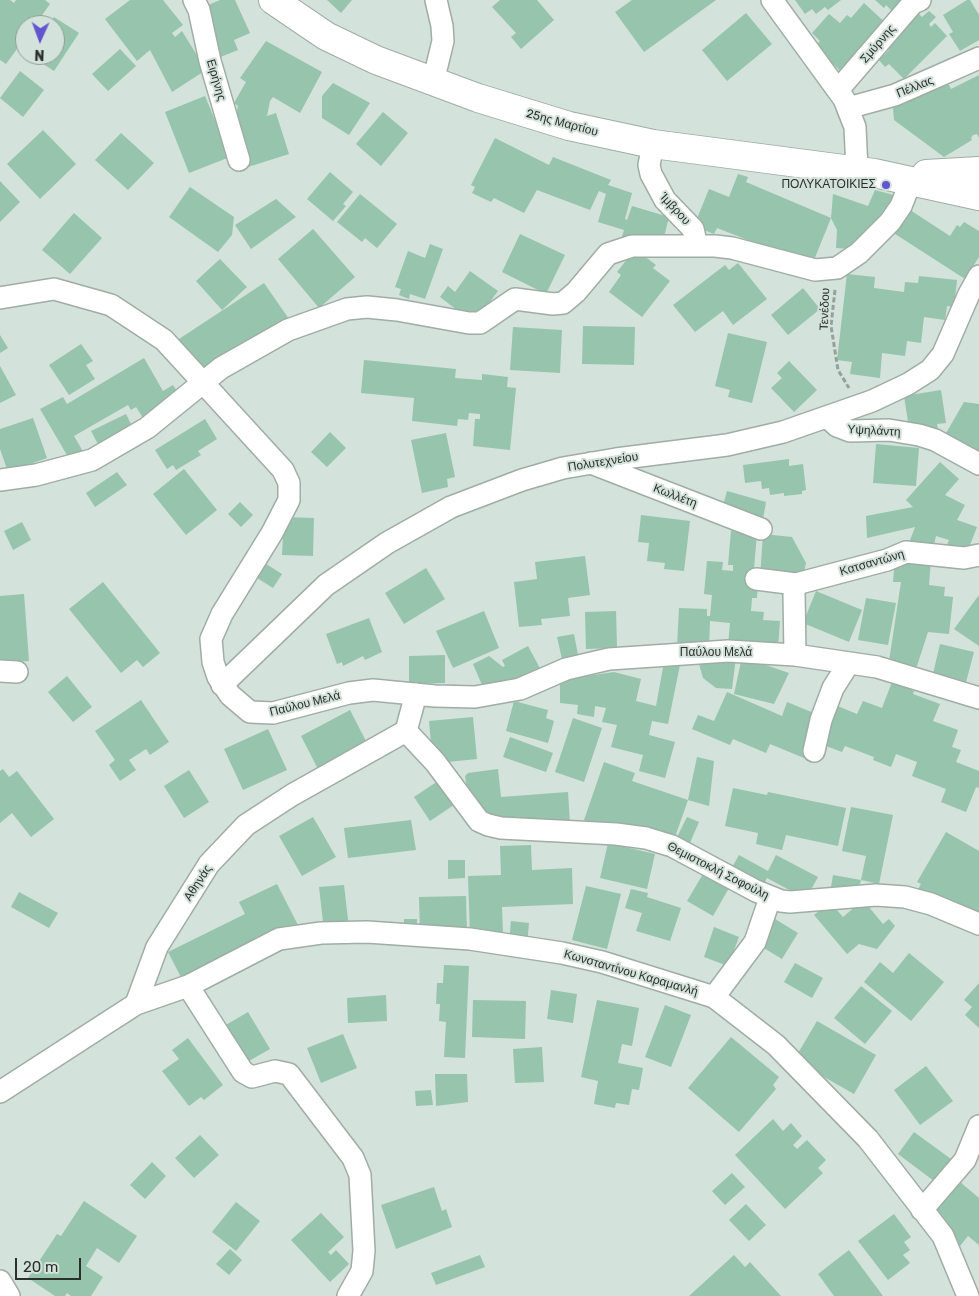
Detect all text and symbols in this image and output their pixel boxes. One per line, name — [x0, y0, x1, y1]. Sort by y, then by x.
north arrow — [15, 15, 65, 65]
street label: Σμύρνης — [857, 22, 899, 66]
text: N — [34, 46, 45, 63]
street label: Ειρήνης — [203, 58, 229, 102]
street label: Πέλλας — [894, 73, 936, 101]
street label: 25ης Μαρτίου — [524, 106, 600, 140]
place label: ΠΟΛΥΚΑΤΟΙΚΙΕΣ — [781, 178, 876, 192]
marker: ΠΟΛΥΚΑΤΟΙΚΙΕΣ — [880, 179, 892, 191]
street label: Ίμβρου — [657, 190, 693, 228]
street label: Τενέδου — [817, 287, 833, 331]
street label: Υψηλάντη — [847, 422, 901, 440]
street label: Πολυτεχνείου — [567, 449, 639, 475]
street label: Κωλλέτη — [651, 481, 699, 511]
street label: Κατσαντώνη — [838, 547, 906, 579]
street label: Παύλου Μελά — [680, 646, 752, 660]
street label: Παύλου Μελά — [268, 688, 342, 720]
street label: Θεμιστοκλή Σοφούλη — [665, 839, 771, 903]
street label: Αθηνάς — [181, 862, 215, 904]
street label: Κωνσταντίνου Καραμανλή — [562, 947, 700, 999]
scale bar — [18, 1248, 84, 1280]
text: 20 m — [23, 1258, 58, 1276]

